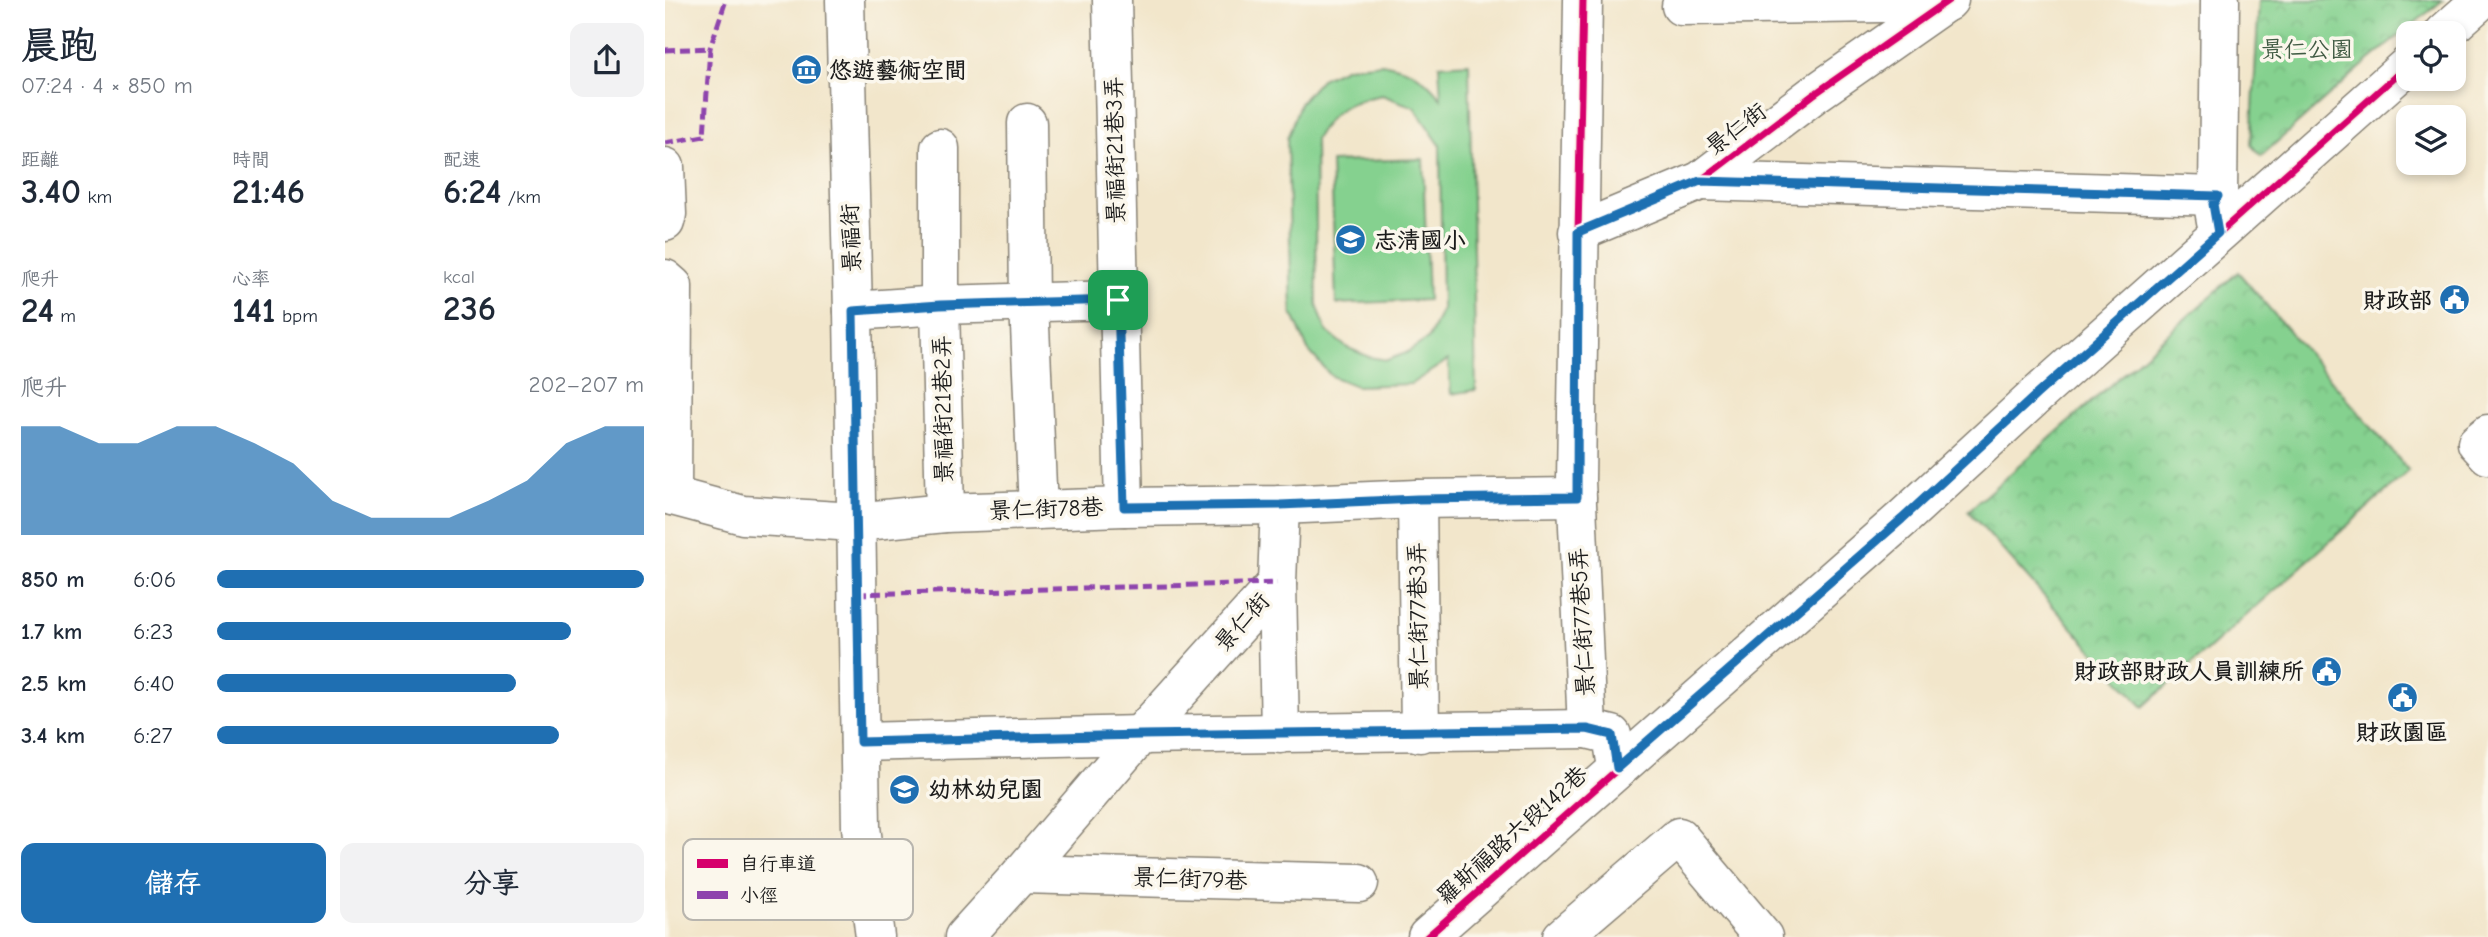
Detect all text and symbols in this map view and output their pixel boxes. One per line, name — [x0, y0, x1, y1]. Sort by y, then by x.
map controls — [2396, 21, 2466, 175]
button: locate — [2396, 21, 2466, 91]
button: share — [570, 23, 644, 97]
text: 晨跑 — [21, 24, 97, 68]
park label: 景仁公園 — [2261, 36, 2353, 63]
museum icon: 悠遊藝術空間 — [789, 53, 823, 87]
place label: 悠遊藝術空間 — [829, 57, 967, 84]
text: 07:24 · 4 × 850 m — [21, 72, 193, 99]
street label: 景福街21巷3弄 — [1100, 76, 1130, 224]
street label: 景仁街 — [1700, 97, 1772, 161]
button: layers — [2396, 105, 2466, 175]
text: 距離 — [21, 149, 59, 171]
text: 時間 — [232, 149, 270, 171]
text: 配速 — [443, 149, 481, 171]
text: 3.40 — [21, 171, 81, 212]
text: 21:46 — [232, 171, 305, 212]
text: 6:24 — [443, 171, 501, 212]
text: km — [81, 186, 112, 208]
text: /km — [501, 186, 541, 208]
street label: 景福街 — [836, 203, 866, 273]
school or university icon: 志清國小 — [1334, 223, 1368, 257]
place label: 志清國小 — [1374, 227, 1466, 254]
text: kcal — [443, 266, 475, 288]
text: 爬升 — [21, 268, 59, 290]
text: 心率 — [232, 268, 270, 290]
pin — [1088, 270, 1148, 330]
icon: arrive — [1099, 281, 1137, 319]
public building icon: 財政部 — [2438, 283, 2472, 317]
place label: 財政部 — [2363, 287, 2432, 314]
text: 236 — [443, 288, 496, 329]
text: 24 — [21, 290, 54, 331]
text: 141 — [232, 290, 276, 331]
text: m — [54, 305, 76, 327]
text: bpm — [276, 305, 318, 327]
street label: 景福街21巷2弄 — [928, 335, 958, 483]
text: 202–207 m — [529, 371, 644, 398]
text: 爬升 — [21, 374, 67, 401]
street label: 景仁街78巷 — [988, 493, 1105, 524]
street label: 景仁街77巷3弄 — [1403, 542, 1433, 690]
street label: 景仁街77巷5弄 — [1565, 547, 1599, 697]
text: 850 m — [21, 566, 85, 593]
text: 6:06 — [133, 566, 176, 593]
street label: 景仁街 — [1209, 587, 1275, 657]
text: 1.7 km — [21, 618, 82, 645]
text: 6:23 — [133, 618, 173, 645]
public building icon: 財政部財政人員訓練所 — [2310, 654, 2344, 688]
place label: 財政部財政人員訓練所 — [2074, 658, 2304, 685]
text: 2.5 km — [21, 670, 87, 697]
text: 6:40 — [133, 670, 175, 697]
public building icon: 財政園區 — [2385, 681, 2419, 715]
place label: 財政園區 — [2356, 719, 2448, 746]
text: 3.4 km — [21, 722, 85, 749]
text: 6:27 — [133, 722, 173, 749]
street label: 羅斯福路六段142巷 — [1431, 760, 1594, 910]
school or university icon: 幼林幼兒園 — [888, 772, 922, 806]
place label: 幼林幼兒園 — [928, 776, 1043, 803]
legend — [683, 839, 913, 920]
button: 儲存 — [21, 843, 326, 923]
button: 分享 — [340, 843, 644, 923]
text: 自行車道 — [740, 853, 816, 875]
street label: 景仁街79巷 — [1132, 864, 1249, 895]
text: 小徑 — [740, 885, 778, 907]

